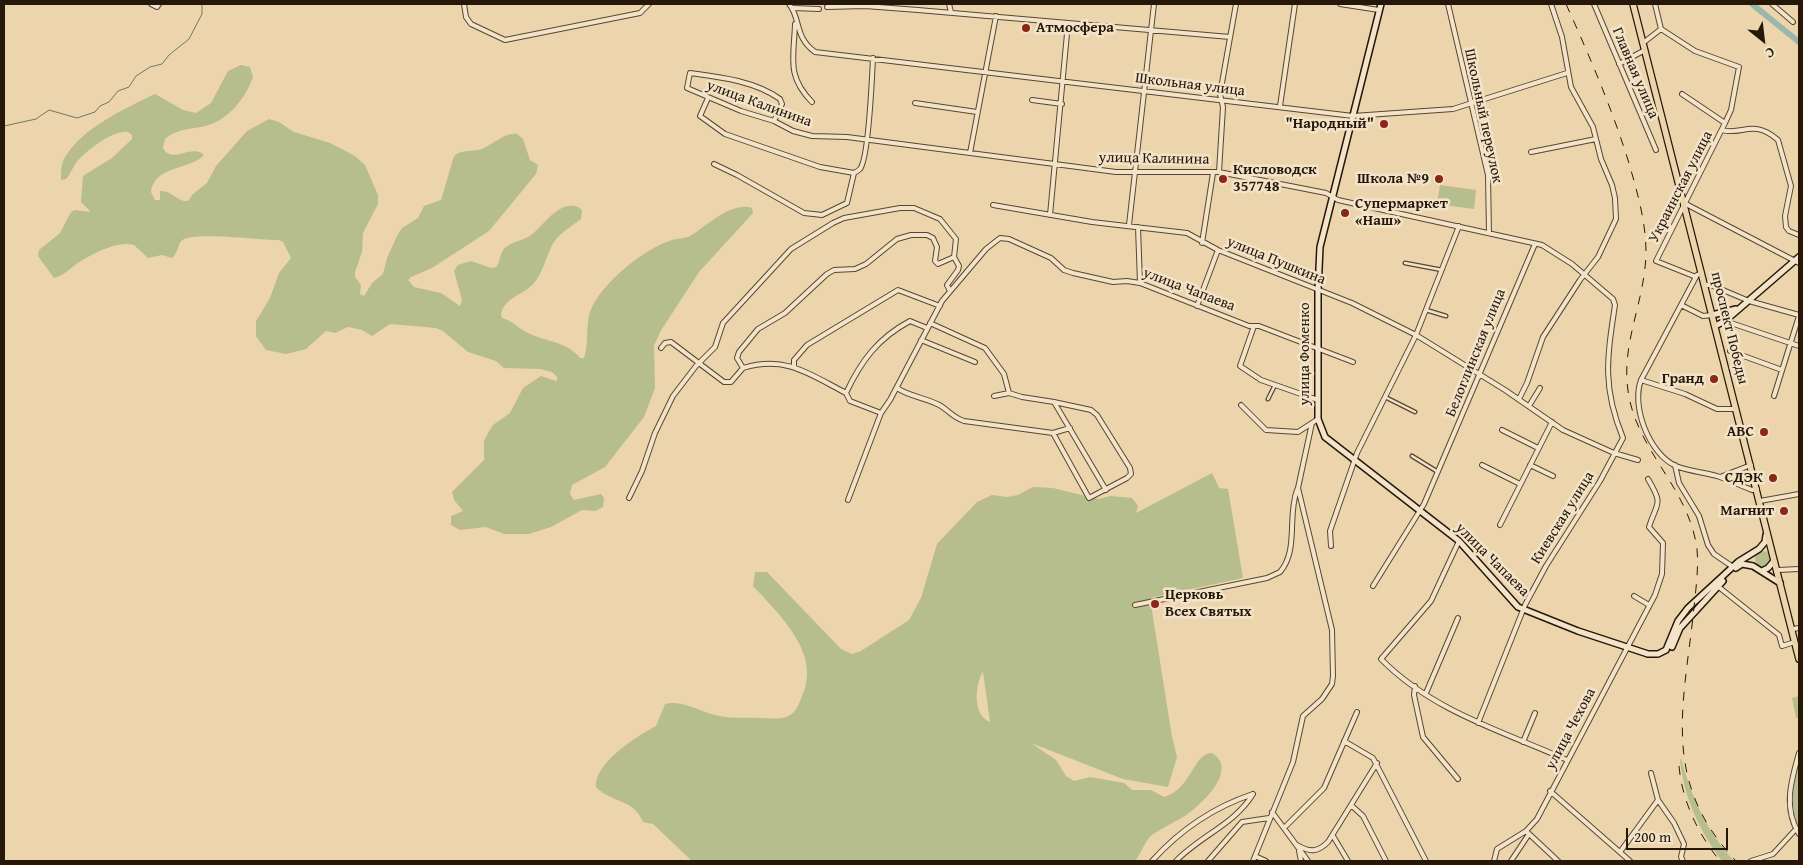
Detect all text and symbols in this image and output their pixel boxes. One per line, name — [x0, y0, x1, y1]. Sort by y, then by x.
north arrow — [1738, 15, 1788, 65]
place label: Атмосфера — [1036, 19, 1114, 37]
marker: Атмосфера — [1020, 22, 1032, 34]
street label: Главная улица — [1608, 25, 1662, 121]
text: С — [1762, 42, 1779, 64]
street label: Школьный переулок — [1460, 47, 1506, 185]
street label: Школьная улица — [1134, 69, 1246, 101]
street label: улица Калинина — [704, 77, 814, 131]
place label: "Народный" — [1285, 115, 1374, 133]
marker: "Народный" — [1378, 118, 1390, 130]
street label: Украинская улица — [1645, 128, 1717, 246]
street label: улица Калинина — [1098, 149, 1210, 169]
place label: Кисловодск 357748 — [1233, 161, 1317, 196]
place label: Школа №9 — [1357, 170, 1429, 188]
marker: Кисловодск 357748 — [1217, 173, 1229, 185]
marker: Школа №9 — [1433, 173, 1445, 185]
place label: Супермаркет «Наш» — [1355, 195, 1448, 230]
marker: Супермаркет «Наш» — [1339, 207, 1351, 219]
street label: улица Пушкина — [1224, 233, 1328, 289]
street label: улица Чапаева — [1140, 264, 1238, 316]
street label: проспект Победы — [1706, 270, 1752, 386]
street label: Белоглинская улица — [1442, 286, 1510, 420]
street label: улица Фоменко — [1296, 302, 1314, 406]
place label: Гранд — [1662, 370, 1704, 388]
marker: Гранд — [1708, 373, 1720, 385]
place label: ABC — [1727, 423, 1754, 441]
marker: ABC — [1758, 426, 1770, 438]
street label: Киевская улица — [1527, 468, 1599, 568]
place label: СДЭК — [1725, 469, 1763, 487]
marker: СДЭК — [1767, 472, 1779, 484]
place label: Магнит — [1720, 502, 1774, 520]
marker: Магнит — [1778, 505, 1790, 517]
street label: улица Чапаева — [1451, 519, 1533, 601]
place label: Церковь Всех Святых — [1165, 586, 1252, 621]
marker: Церковь Всех Святых — [1149, 598, 1161, 610]
street label: улица Чехова — [1542, 685, 1600, 773]
scale bar — [1628, 818, 1730, 850]
text: 200 m — [1634, 826, 1671, 847]

